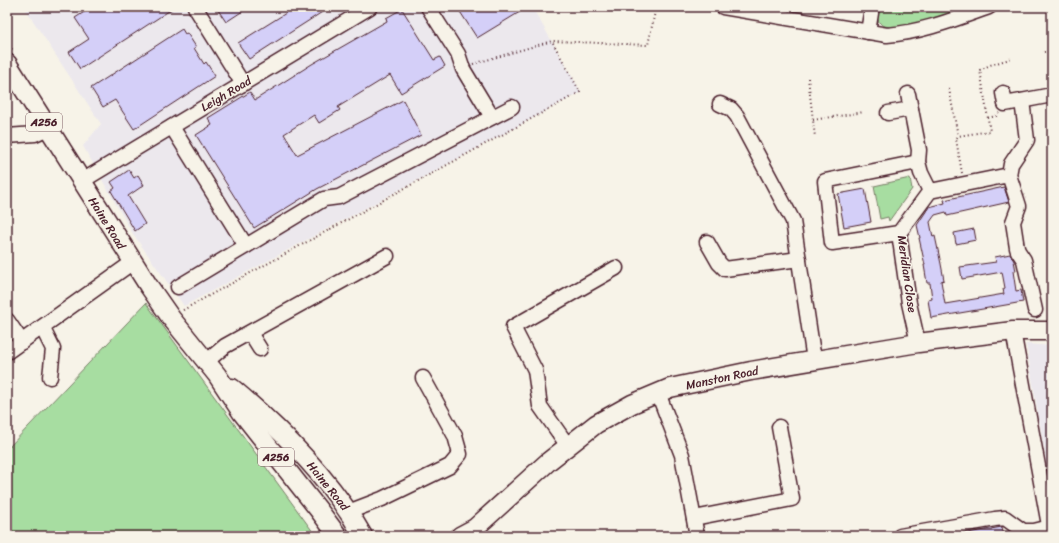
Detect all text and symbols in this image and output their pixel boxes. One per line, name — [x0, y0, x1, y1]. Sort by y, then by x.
street label: Leigh Road — [196, 70, 256, 118]
road number: A256 — [26, 113, 62, 131]
street label: Haine Road — [82, 192, 132, 254]
street label: Meridian Close — [891, 234, 923, 314]
street label: Manston Road — [684, 359, 761, 396]
road number: A256 — [258, 448, 294, 466]
street label: Haine Road — [301, 456, 356, 516]

